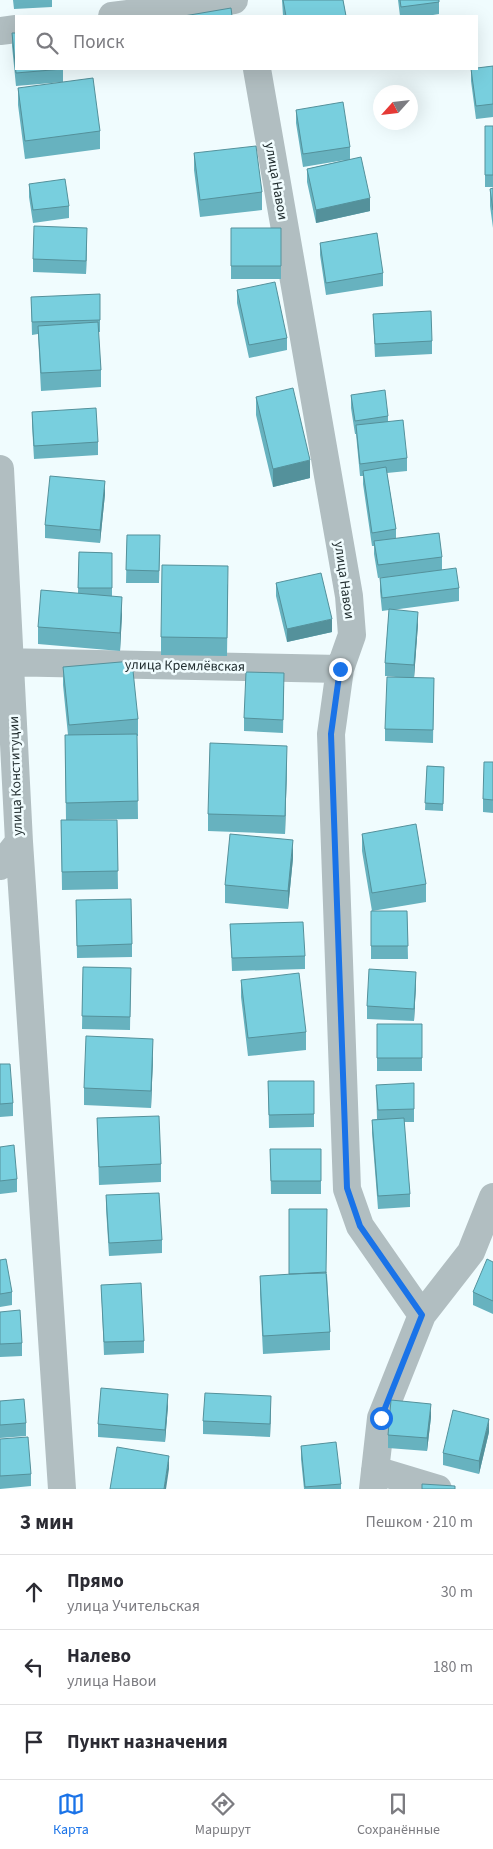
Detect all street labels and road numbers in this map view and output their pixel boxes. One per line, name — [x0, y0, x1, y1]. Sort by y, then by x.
street label: улица Навои — [259, 141, 293, 221]
street label: улица Навои — [329, 540, 359, 620]
street label: улица Кремлёвская — [125, 655, 245, 677]
street label: улица Конституции — [4, 716, 28, 836]

